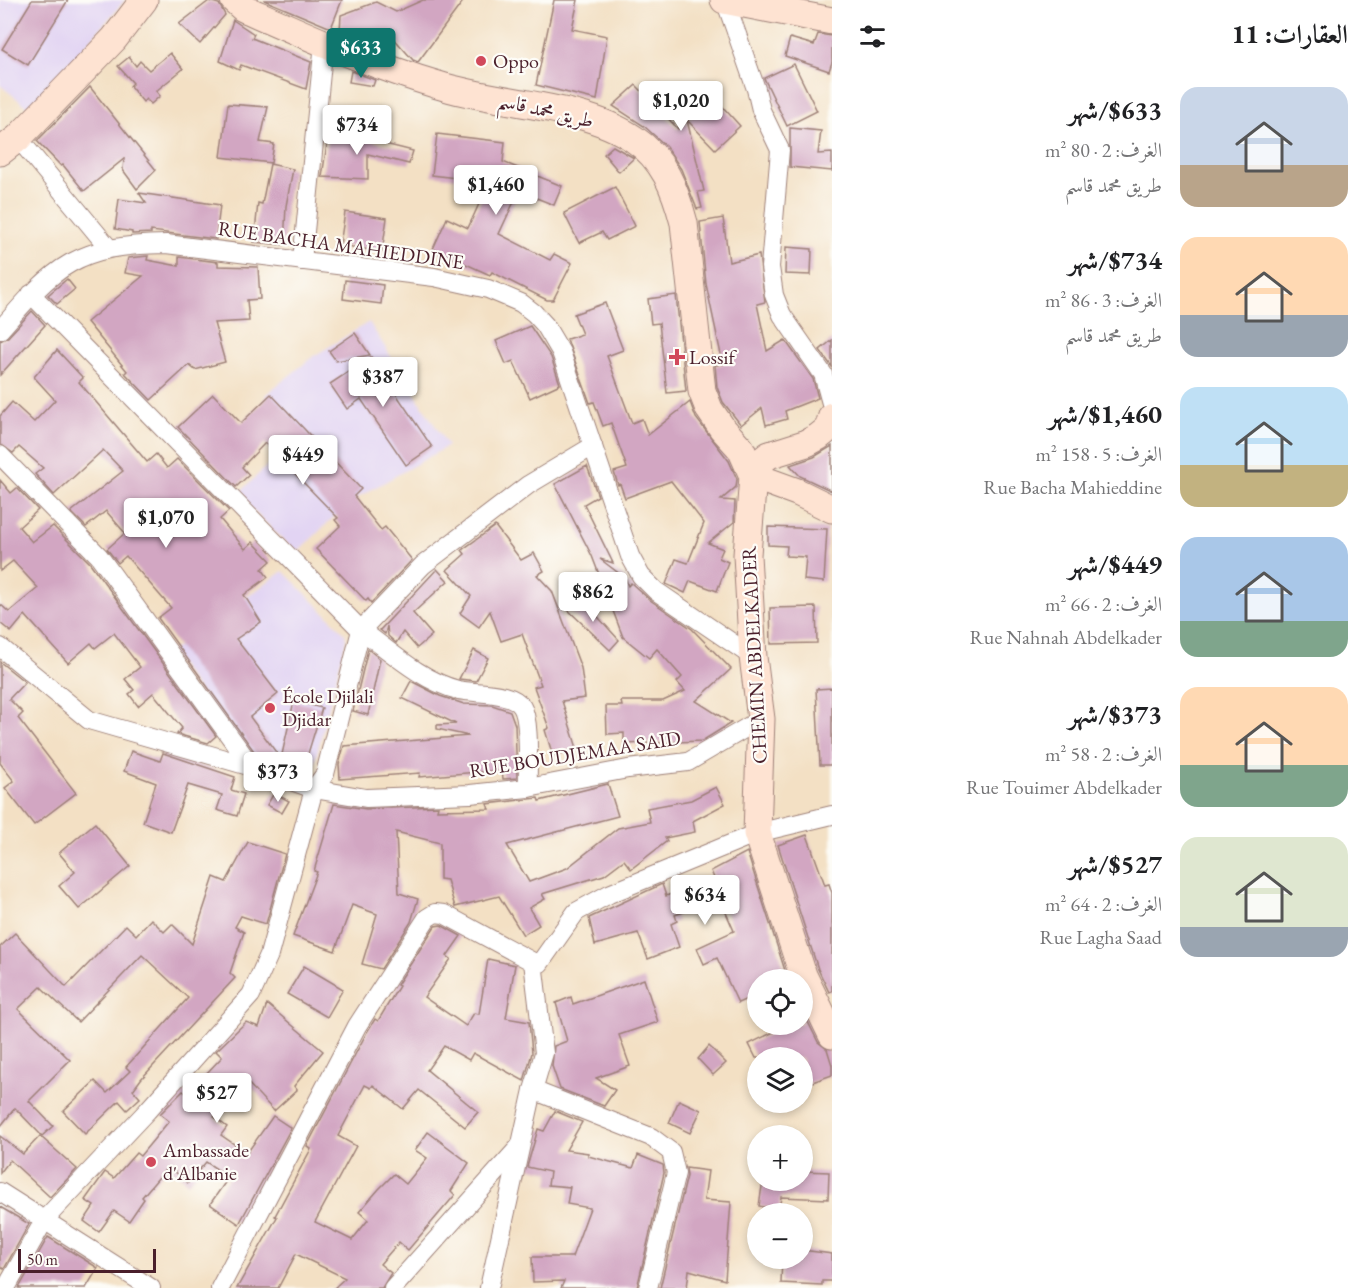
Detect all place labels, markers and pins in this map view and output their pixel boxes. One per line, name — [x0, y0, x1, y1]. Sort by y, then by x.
pin: $633 — [325, 28, 397, 79]
place label: Oppo — [493, 48, 539, 74]
marker: Oppo — [474, 54, 488, 68]
pin: $1,020 — [632, 81, 730, 132]
pin: $734 — [321, 105, 393, 156]
pin: $1,460 — [447, 165, 545, 216]
place label: Lossif — [689, 344, 737, 370]
marker: Lossif — [670, 350, 684, 364]
pin: $387 — [347, 357, 419, 408]
pin: $449 — [267, 435, 339, 486]
pin: $1,070 — [117, 498, 215, 549]
pin: $862 — [557, 572, 629, 623]
place label: École Djilali Djidar — [282, 683, 374, 732]
marker: École Djilali Djidar — [263, 701, 277, 715]
pin: $373 — [242, 752, 314, 803]
pin: $634 — [669, 875, 741, 926]
pin: $527 — [181, 1073, 253, 1124]
place label: Ambassade d'Albanie — [162, 1137, 249, 1186]
marker: Ambassade d'Albanie — [144, 1155, 158, 1169]

